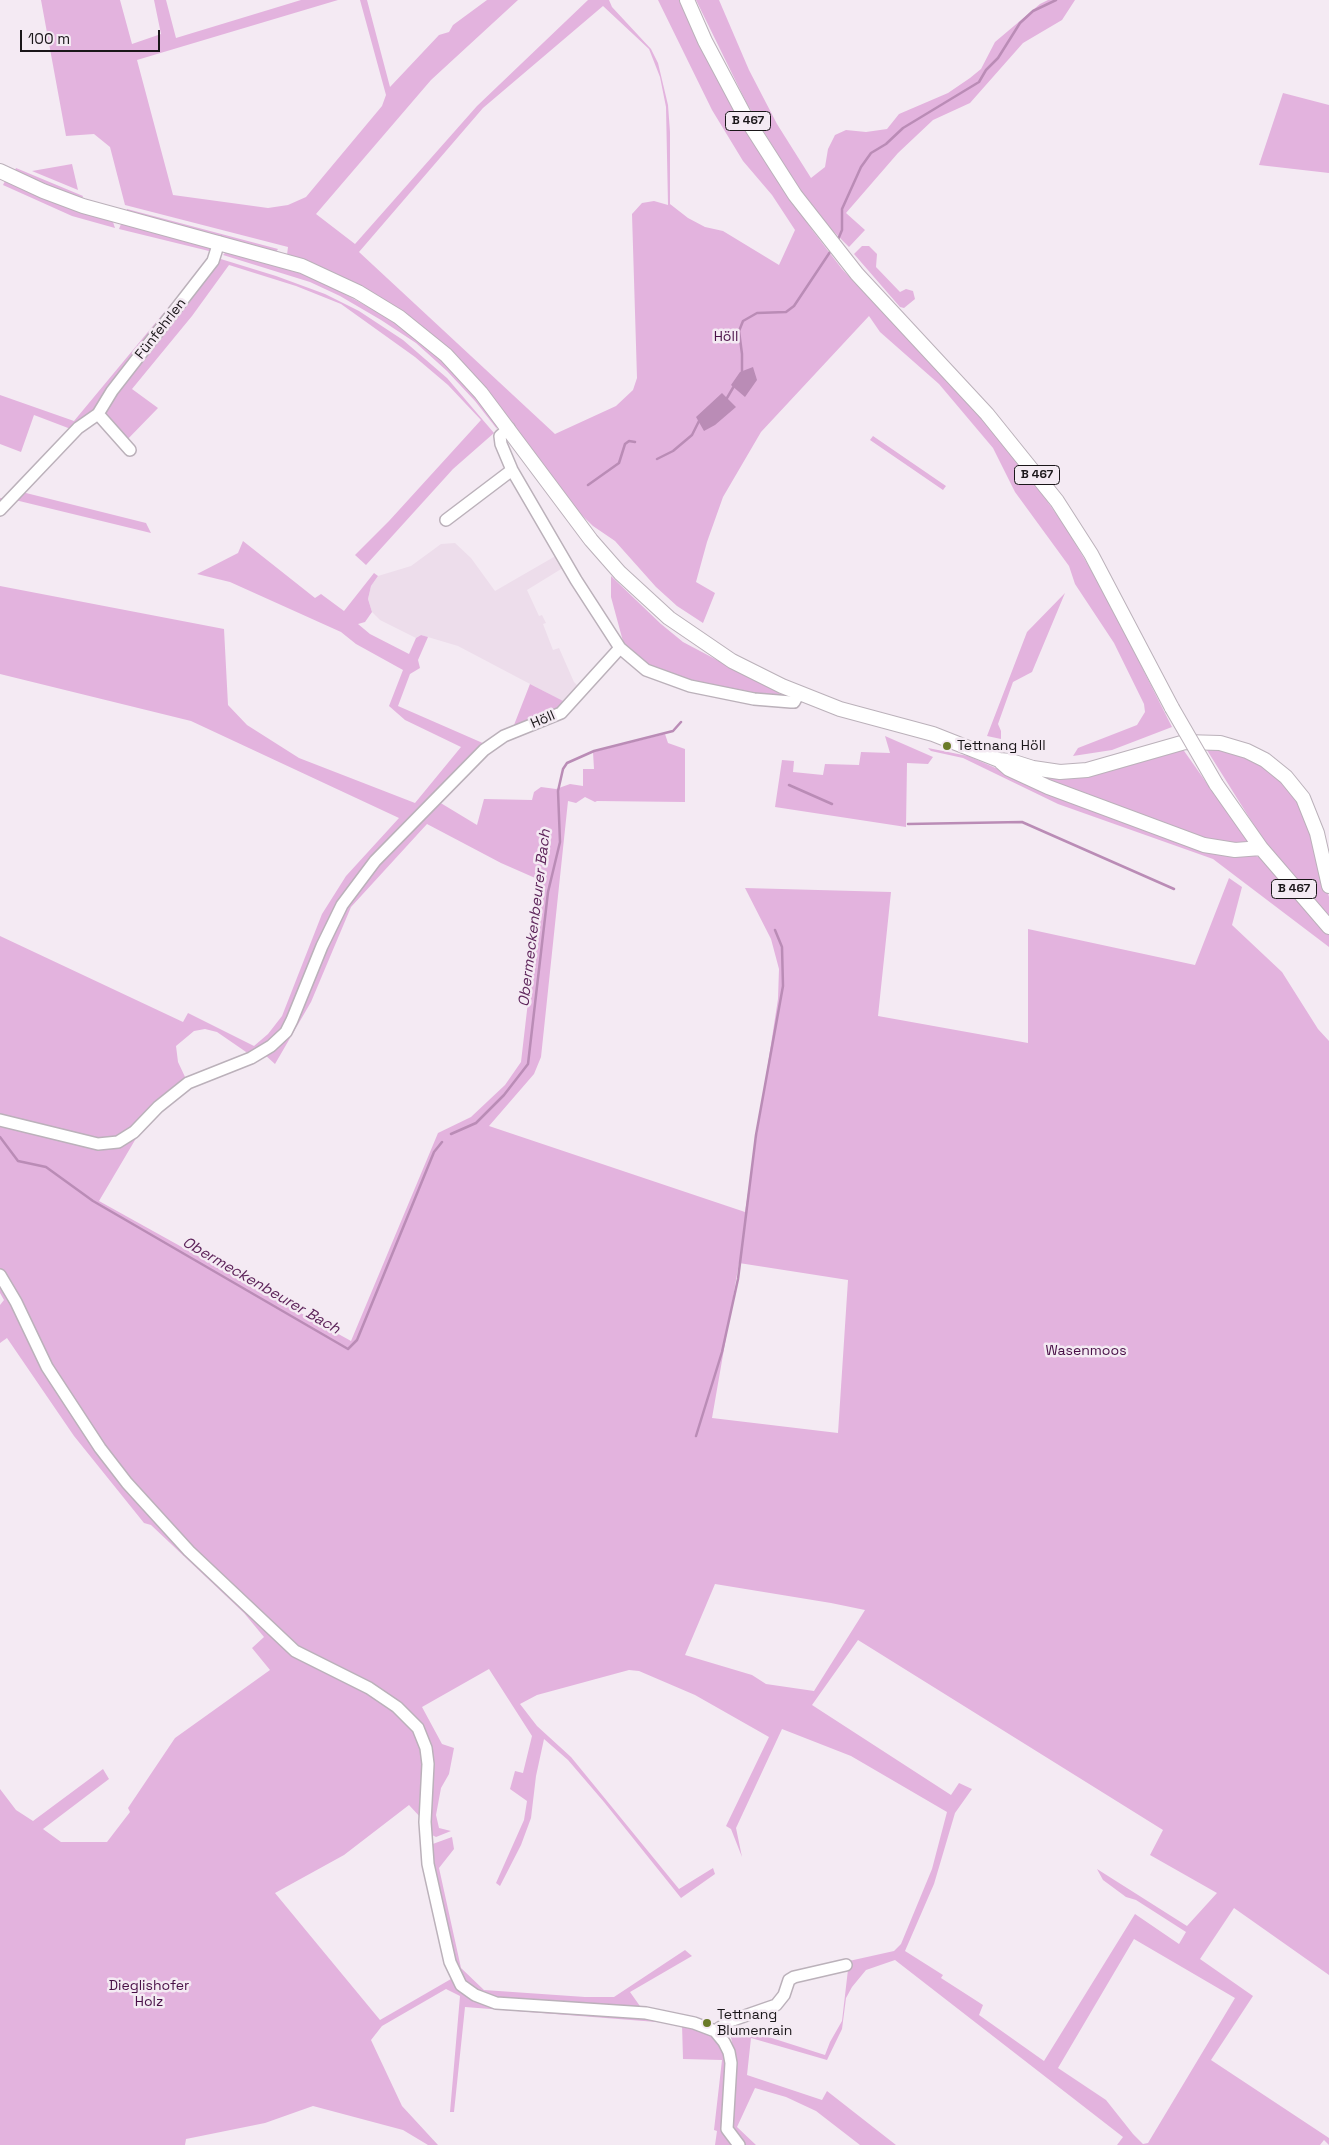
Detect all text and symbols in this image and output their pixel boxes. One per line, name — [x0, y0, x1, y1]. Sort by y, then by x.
scale bar — [22, 20, 162, 52]
text: 100 m — [28, 29, 70, 48]
road number: B 467 — [726, 112, 770, 130]
street label: Fünfehrlen — [132, 295, 190, 363]
park label: Höll — [714, 329, 738, 345]
road number: B 467 — [1014, 466, 1060, 484]
street label: Höll — [528, 707, 558, 733]
place label: Tettnang Höll — [957, 738, 1046, 754]
marker: Tettnang Höll — [941, 740, 953, 752]
water label: Obermeckenbeurer Bach — [515, 828, 555, 1008]
road number: B 467 — [1272, 880, 1316, 899]
water label: Obermeckenbeurer Bach — [179, 1234, 343, 1338]
park label: Wasenmoos — [1045, 1343, 1127, 1359]
park label: Dieglishofer Holz — [109, 1978, 189, 2010]
place label: Tettnang Blumenrain — [717, 2007, 792, 2040]
marker: Tettnang Blumenrain — [701, 2017, 713, 2029]

